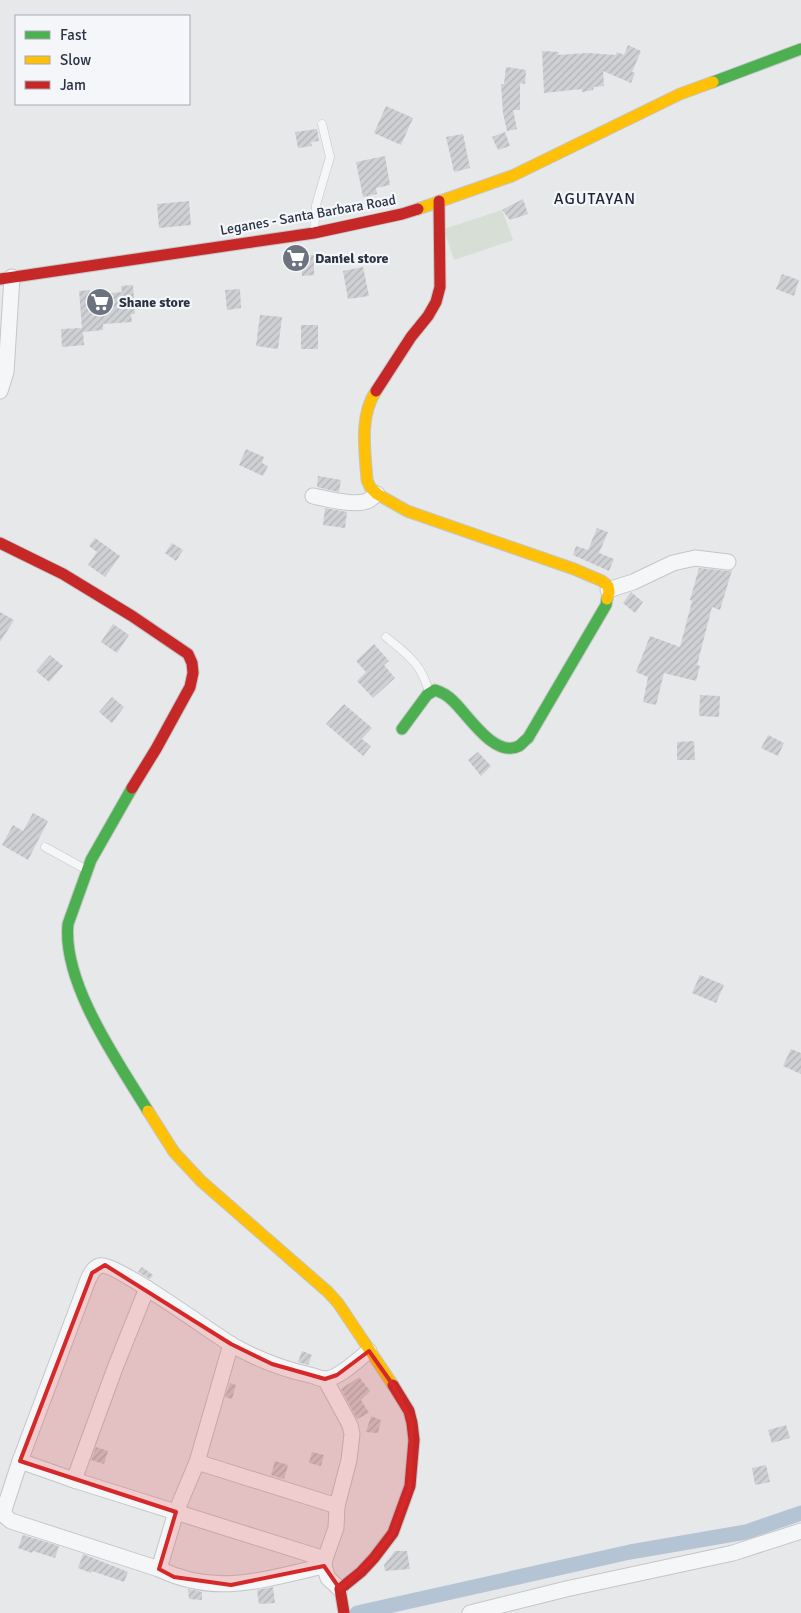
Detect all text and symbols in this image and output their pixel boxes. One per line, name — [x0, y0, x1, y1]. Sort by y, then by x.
legend — [15, 15, 190, 105]
text: Fast — [60, 26, 87, 44]
text: Slow — [60, 51, 91, 69]
text: Jam — [60, 76, 86, 94]
district label: AGUTAYAN — [554, 189, 636, 209]
street label: Leganes - Santa Barbara Road — [219, 191, 397, 239]
supermarket icon: Daniel store — [281, 243, 311, 273]
place label: Daniel store — [315, 250, 389, 267]
supermarket icon: Shane store — [85, 287, 115, 317]
place label: Shane store — [119, 294, 190, 311]

